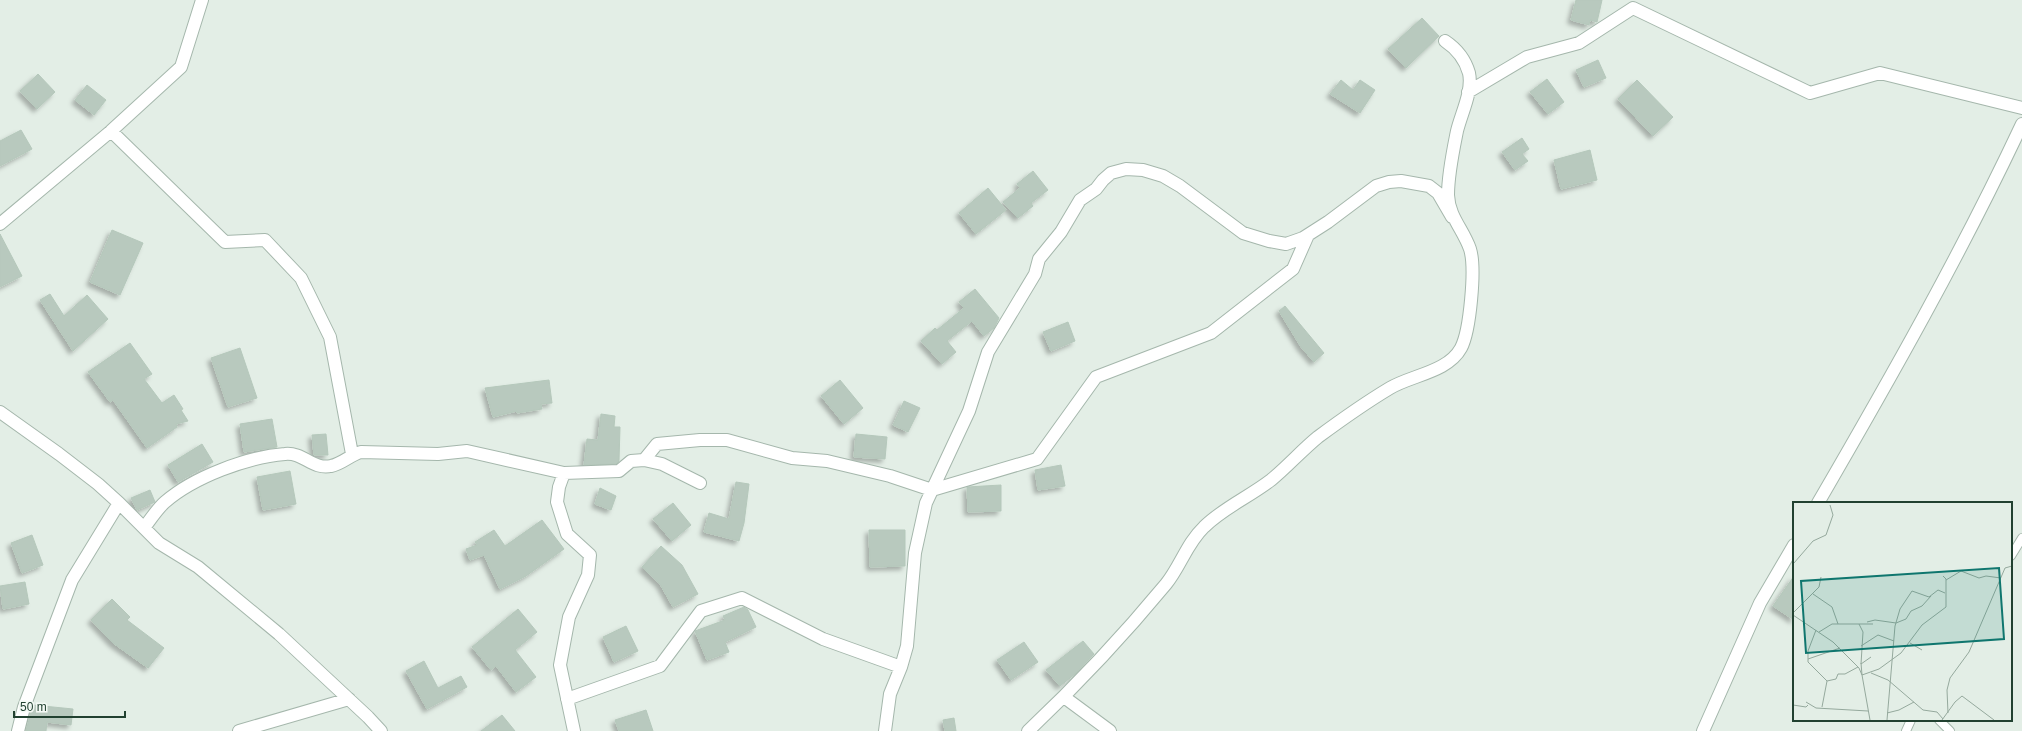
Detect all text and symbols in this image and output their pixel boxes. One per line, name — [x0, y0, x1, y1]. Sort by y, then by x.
inset map — [1793, 502, 2012, 721]
scale bar — [14, 693, 125, 719]
text: 50 m — [20, 700, 47, 714]

